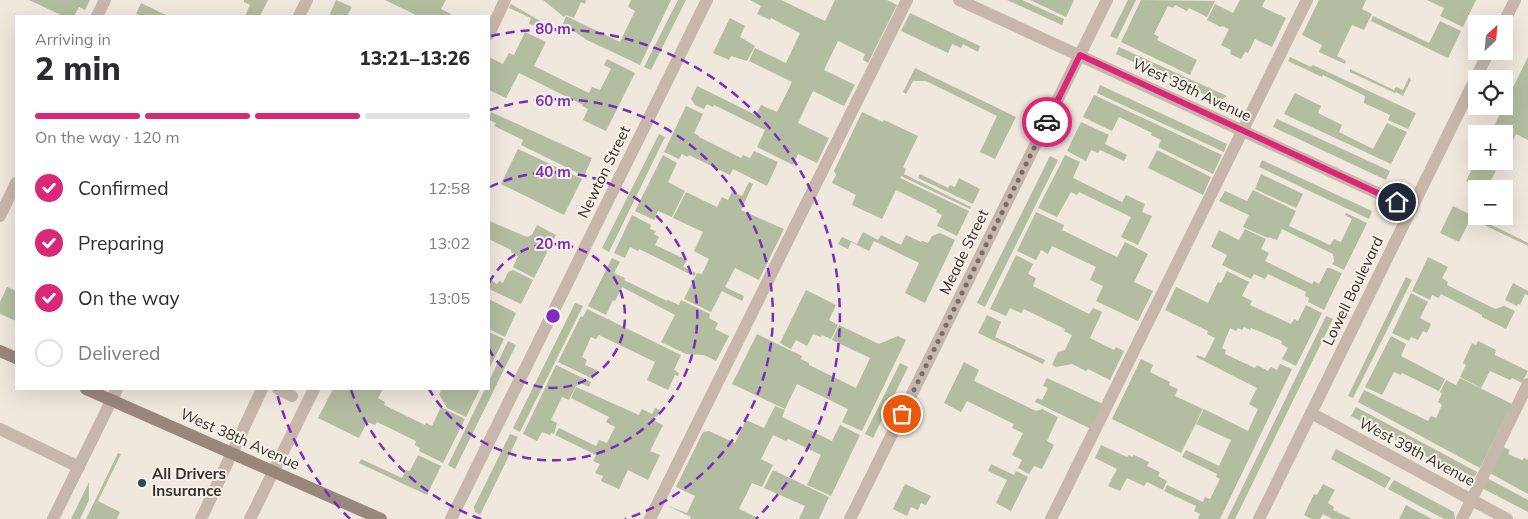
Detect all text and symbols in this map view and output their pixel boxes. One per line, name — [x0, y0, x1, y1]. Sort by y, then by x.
north arrow — [1468, 15, 1512, 60]
map controls — [1468, 15, 1513, 225]
text: 80 m — [535, 19, 571, 38]
text: Arriving in — [35, 29, 111, 49]
text: 13:21–13:26 — [359, 46, 470, 70]
text: 2 min — [35, 48, 121, 88]
street label: West 39th Avenue — [1130, 54, 1255, 125]
button: locate — [1468, 70, 1513, 115]
text: 60 m — [535, 91, 571, 110]
courier — [1022, 97, 1072, 147]
icon: car — [1033, 108, 1061, 136]
street label: Newton Street — [573, 123, 634, 221]
button: + — [1468, 125, 1513, 170]
text: On the way · 120 m — [35, 127, 180, 147]
text: 40 m — [535, 162, 571, 181]
icon: check — [35, 174, 63, 202]
text: Confirmed — [78, 176, 169, 200]
text: 12:58 — [428, 178, 470, 198]
button: − — [1468, 180, 1513, 225]
pin — [1376, 181, 1418, 223]
icon: home — [1383, 188, 1411, 216]
street label: Meade Street — [935, 206, 992, 298]
icon: check — [35, 229, 63, 257]
text: Preparing — [78, 231, 164, 255]
text: 13:02 — [428, 233, 470, 253]
street label: Lowell Boulevard — [1318, 233, 1387, 348]
text: 20 m — [535, 234, 571, 253]
icon: check — [35, 284, 63, 312]
text: On the way — [78, 286, 180, 310]
text: 13:05 — [428, 288, 470, 308]
centre of rings — [544, 307, 562, 325]
text: Delivered — [78, 341, 160, 365]
pin — [881, 393, 923, 435]
icon: bag — [888, 400, 916, 428]
street label: West 38th Avenue — [178, 404, 303, 473]
street label: West 39th Avenue — [1356, 413, 1479, 490]
place label: All Drivers Insurance — [152, 464, 226, 500]
marker: All Drivers Insurance — [136, 477, 148, 489]

